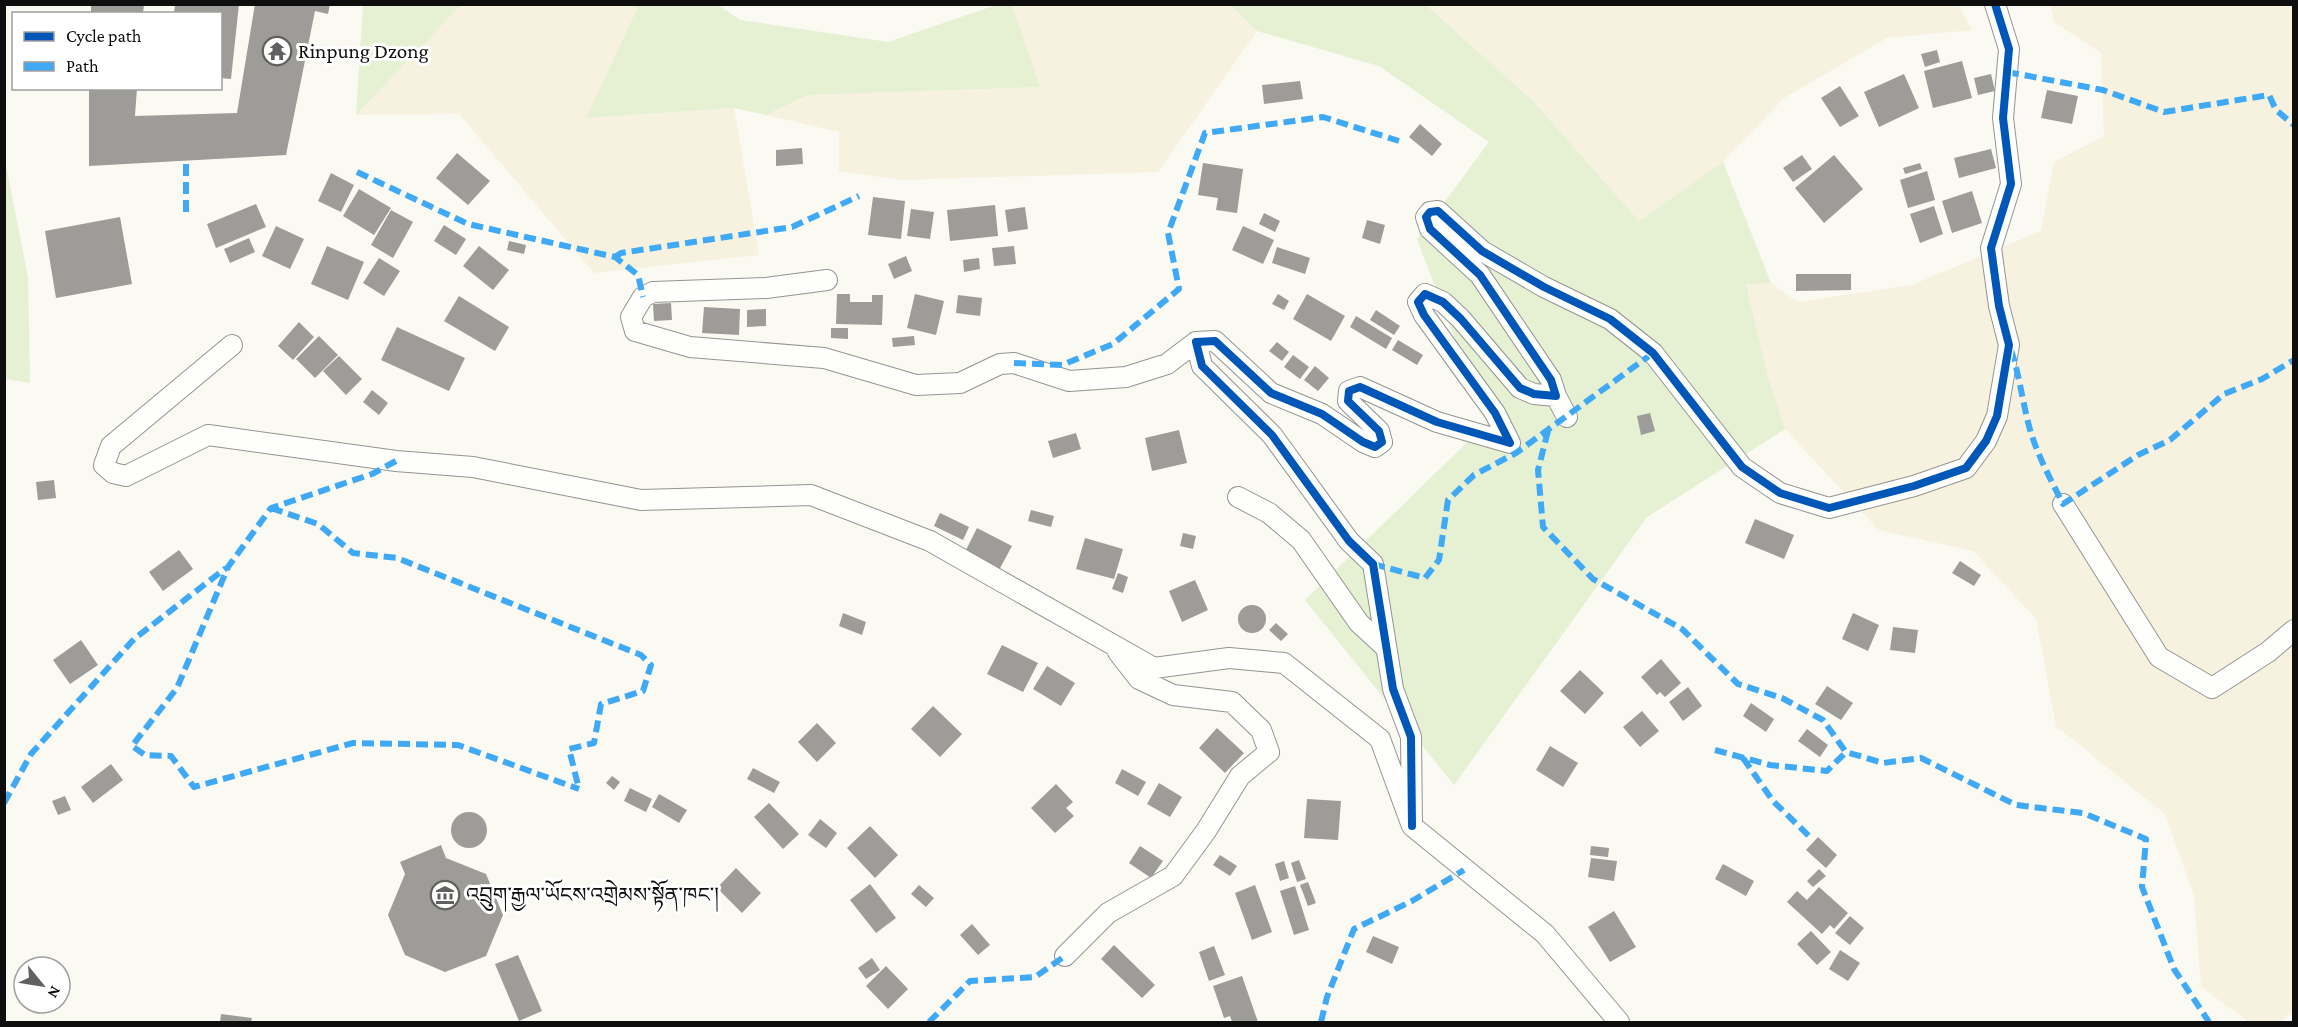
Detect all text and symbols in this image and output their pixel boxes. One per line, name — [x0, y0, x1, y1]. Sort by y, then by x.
legend — [12, 12, 222, 90]
text: Cycle path — [66, 26, 142, 46]
temple icon: Rinpung Dzong — [261, 35, 293, 67]
place label: Rinpung Dzong — [298, 39, 429, 63]
text: Path — [66, 56, 99, 76]
museum icon: འབྲུག་རྒྱལ་ཡོངས་འགྲེམས་སྟོན་ཁང་། — [429, 879, 461, 911]
place label: འབྲུག་རྒྱལ་ཡོངས་འགྲེམས་སྟོན་ཁང་། — [466, 879, 719, 913]
north arrow — [12, 955, 72, 1015]
text: N — [44, 983, 65, 1001]

